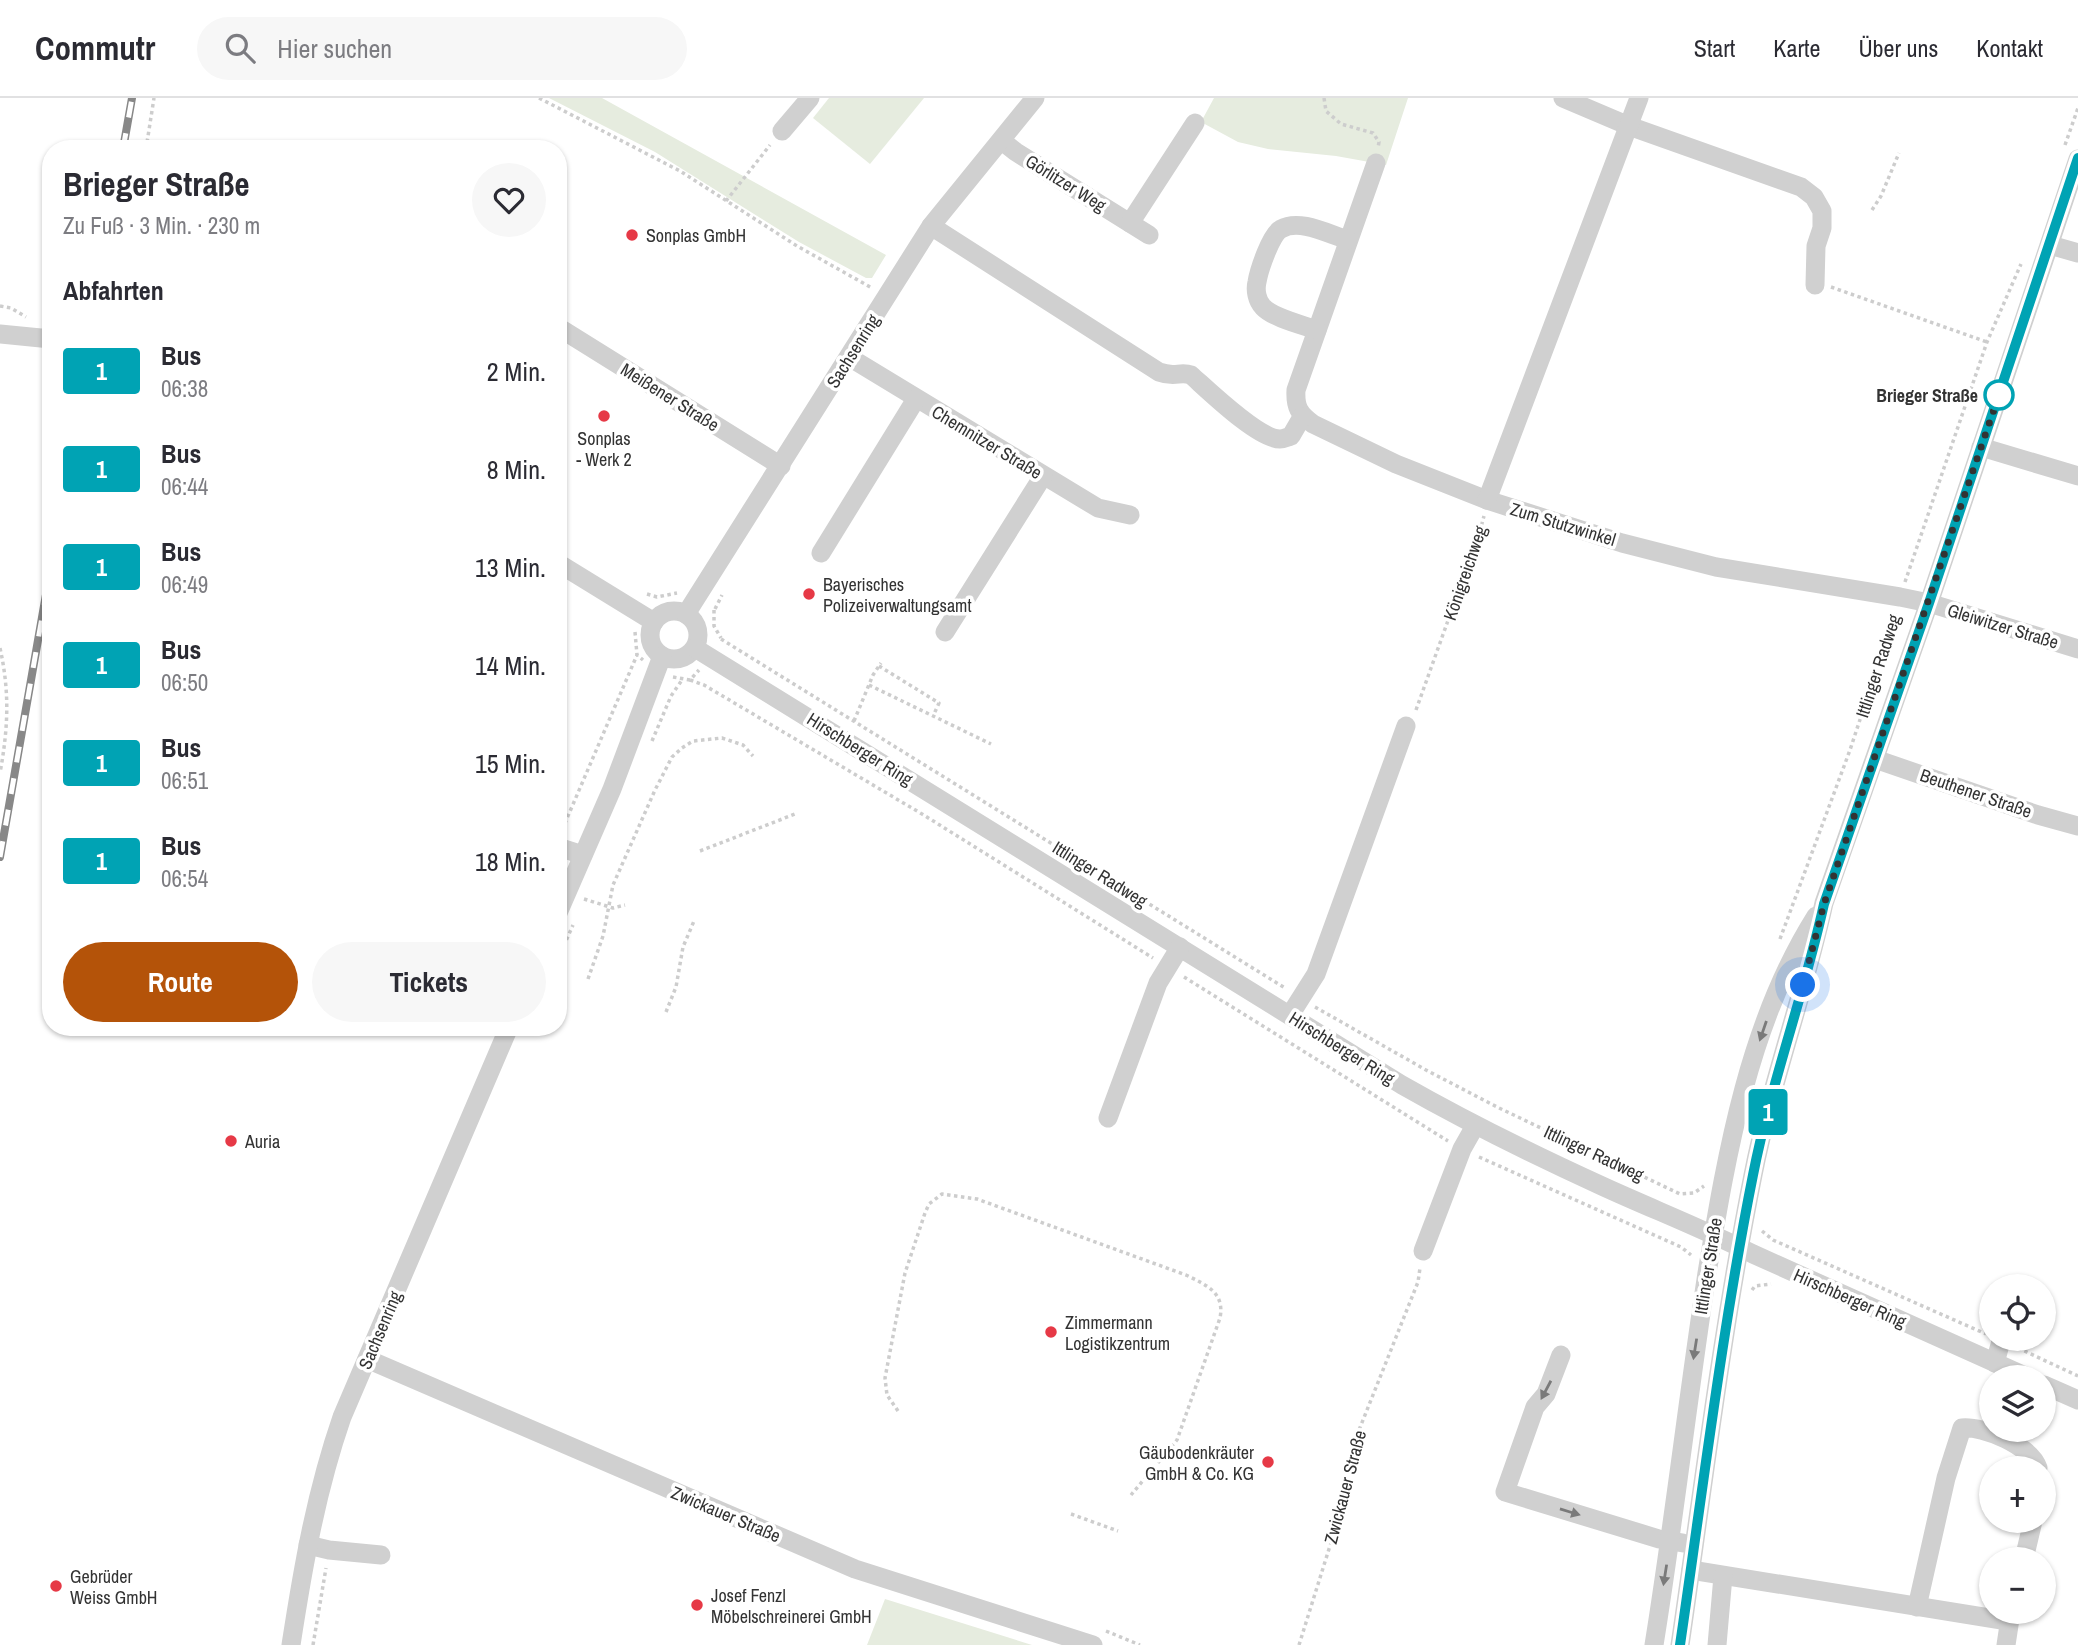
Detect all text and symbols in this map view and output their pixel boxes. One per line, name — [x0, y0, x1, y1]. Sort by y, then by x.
search box — [197, 17, 687, 80]
text: Commutr — [35, 26, 155, 70]
icon: search — [221, 29, 259, 67]
text: Hier suchen — [277, 31, 392, 66]
text: Start — [1694, 32, 1735, 64]
text: Karte — [1773, 32, 1820, 64]
text: Über uns — [1858, 32, 1938, 64]
text: Kontakt — [1976, 32, 2043, 64]
street label: Görlitzer Weg — [1021, 148, 1112, 218]
text: Brieger Straße — [63, 162, 249, 206]
button: heart — [472, 163, 546, 237]
text: Zu Fuß · 3 Min. · 230 m — [63, 210, 260, 241]
place label: Sonplas GmbH — [646, 223, 746, 248]
marker: Sonplas GmbH — [624, 227, 640, 243]
text: Abfahrten — [63, 273, 164, 308]
street label: Sachsenring — [820, 309, 886, 393]
text: Bus — [161, 338, 201, 373]
text: 2 Min. — [487, 354, 546, 389]
text: 1 — [96, 355, 107, 387]
street label: Meißener Straße — [616, 357, 724, 437]
text: 06:38 — [161, 373, 208, 404]
marker: Brieger Straße — [1984, 380, 2014, 410]
place label: Brieger Straße — [1876, 383, 1978, 408]
street label: Chemnitzer Straße — [927, 399, 1047, 485]
marker: Sonplas - Werk 2 — [596, 408, 612, 424]
place label: Sonplas - Werk 2 — [576, 426, 632, 472]
text: Bus — [161, 436, 201, 471]
text: 8 Min. — [487, 452, 546, 487]
text: 1 — [96, 453, 107, 485]
text: 06:44 — [161, 471, 208, 502]
street label: Zum Stutzwinkel — [1507, 496, 1619, 552]
street label: Königreichweg — [1437, 522, 1493, 624]
text: Bus — [161, 534, 201, 569]
text: 13 Min. — [475, 550, 546, 585]
text: 1 — [96, 551, 107, 583]
text: 06:49 — [161, 569, 208, 600]
place label: Bayerisches Polizeiverwaltungsamt — [823, 572, 971, 618]
marker: Bayerisches Polizeiverwaltungsamt — [801, 586, 817, 602]
street label: Gleiwitzer Straße — [1944, 597, 2062, 655]
street label: Ittlinger Radweg — [1850, 610, 1907, 721]
text: Bus — [161, 632, 201, 667]
text: 14 Min. — [475, 648, 546, 683]
text: 1 — [96, 649, 107, 681]
text: 06:50 — [161, 667, 208, 698]
street label: Hirschberger Ring — [802, 706, 918, 792]
text: Bus — [161, 730, 201, 765]
text: 15 Min. — [475, 746, 546, 781]
text: 1 — [96, 747, 107, 779]
street label: Beuthener Straße — [1917, 762, 2035, 824]
text: 06:51 — [161, 765, 208, 796]
text: Bus — [161, 828, 201, 863]
street label: Ittlinger Radweg — [1048, 835, 1153, 913]
text: 18 Min. — [475, 844, 546, 879]
text: 1 — [96, 845, 107, 877]
text: 06:54 — [161, 863, 208, 894]
button: Route — [63, 942, 298, 1022]
button: Tickets — [312, 942, 546, 1022]
your location — [1785, 967, 1820, 1002]
street label: Hirschberger Ring — [1284, 1005, 1400, 1091]
one-way arrow — [1757, 1020, 1768, 1041]
line badge: 1 — [1745, 1089, 1791, 1135]
text: 1 — [1763, 1096, 1773, 1128]
street label: Ittlinger Radweg — [1540, 1119, 1649, 1187]
place label: Auria — [244, 1129, 280, 1154]
marker: Auria — [223, 1133, 239, 1149]
street label: Ittlinger Straße — [1688, 1216, 1728, 1316]
street label: Hirschberger Ring — [1790, 1262, 1911, 1334]
map controls — [1979, 1274, 2056, 1624]
button: locate — [1979, 1274, 2056, 1351]
street label: Sachsenring — [352, 1286, 408, 1373]
place label: Zimmermann Logistikzentrum — [1065, 1310, 1170, 1356]
marker: Zimmermann Logistikzentrum — [1043, 1324, 1059, 1340]
one-way arrow — [1689, 1339, 1700, 1361]
button: layers — [1979, 1365, 2056, 1442]
one-way arrow — [1540, 1381, 1552, 1400]
street label: Zwickauer Straße — [1318, 1428, 1372, 1546]
place label: Gäubodenkräuter GmbH & Co. KG — [1139, 1440, 1254, 1486]
marker: Gäubodenkräuter GmbH & Co. KG — [1260, 1454, 1276, 1470]
button: + — [1979, 1456, 2056, 1533]
street label: Zwickauer Straße — [668, 1480, 784, 1548]
one-way arrow — [1560, 1507, 1581, 1517]
button: − — [1979, 1547, 2056, 1624]
place label: Gebrüder Weiss GmbH — [70, 1564, 158, 1610]
one-way arrow — [1659, 1564, 1670, 1586]
marker: Gebrüder Weiss GmbH — [48, 1578, 64, 1594]
place label: Josef Fenzl Möbelschreinerei GmbH — [711, 1583, 872, 1629]
marker: Josef Fenzl Möbelschreinerei GmbH — [689, 1597, 705, 1613]

